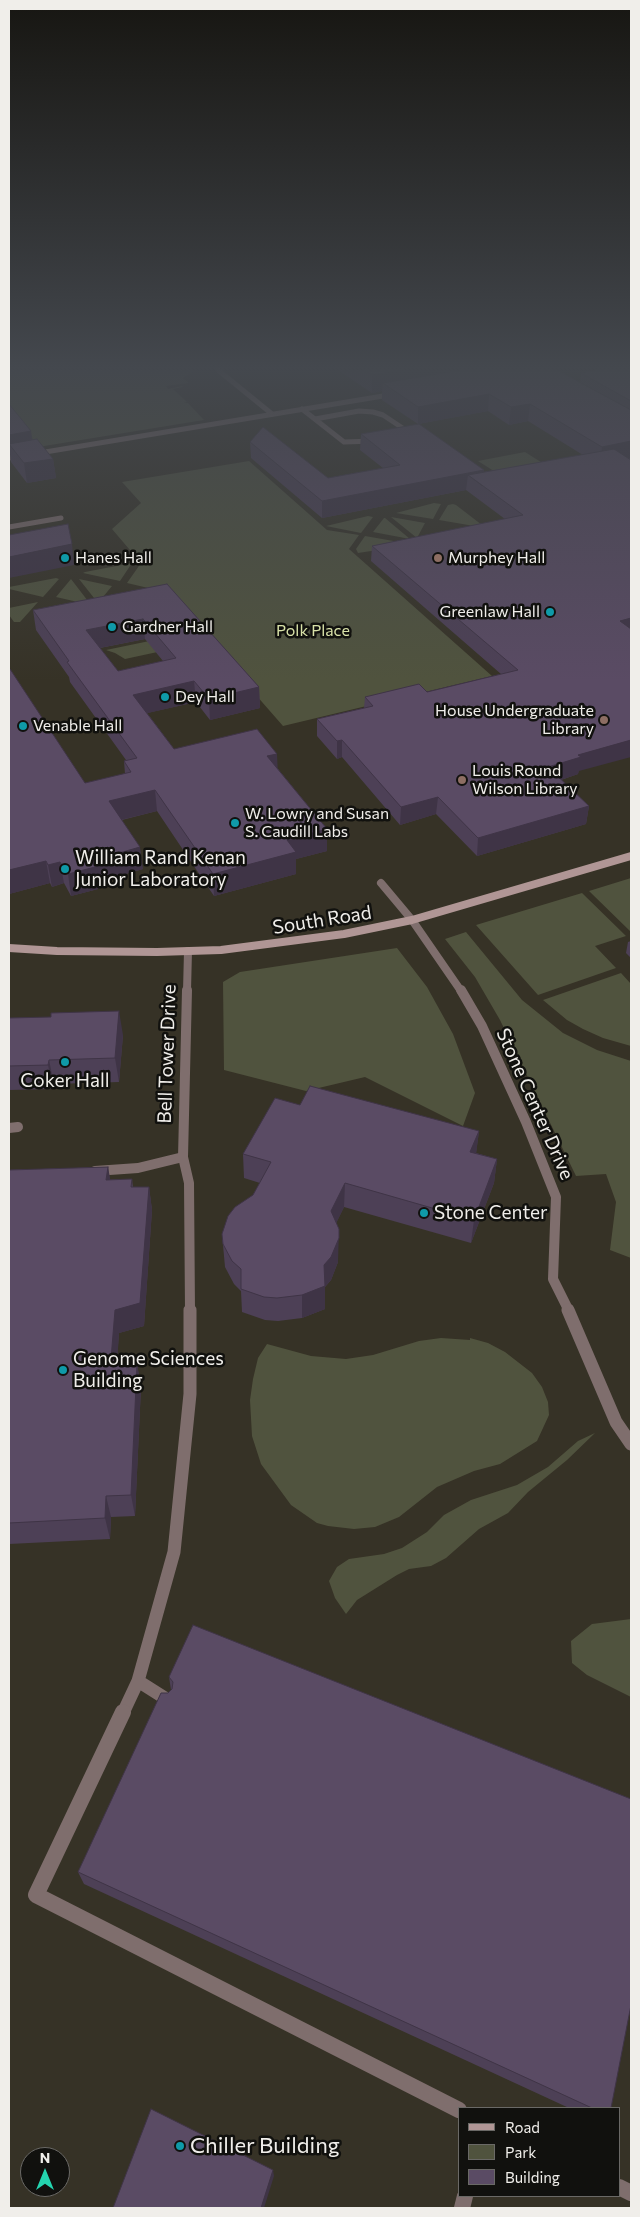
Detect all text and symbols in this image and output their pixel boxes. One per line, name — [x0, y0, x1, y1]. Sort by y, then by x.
place label: Hanes Hall — [75, 548, 152, 568]
place label: Murphey Hall — [448, 548, 545, 568]
marker: Hanes Hall — [59, 552, 71, 564]
marker: Murphey Hall — [432, 552, 444, 564]
place label: Greenlaw Hall — [439, 602, 540, 622]
marker: Greenlaw Hall — [544, 606, 556, 618]
place label: Gardner Hall — [122, 617, 213, 637]
marker: Gardner Hall — [106, 621, 118, 633]
park label: Polk Place — [276, 621, 350, 641]
place label: Dey Hall — [175, 687, 235, 707]
marker: Dey Hall — [159, 691, 171, 703]
place label: House Undergraduate Library — [435, 701, 594, 739]
marker: House Undergraduate Library — [598, 714, 610, 726]
place label: Venable Hall — [33, 716, 122, 736]
marker: Venable Hall — [17, 720, 29, 732]
place label: Louis Round Wilson Library — [472, 761, 578, 799]
marker: Louis Round Wilson Library — [456, 774, 468, 786]
place label: W. Lowry and Susan S. Caudill Labs — [245, 804, 389, 842]
marker: W. Lowry and Susan S. Caudill Labs — [229, 817, 241, 829]
place label: William Rand Kenan Junior Laboratory — [75, 847, 246, 891]
marker: William Rand Kenan Junior Laboratory — [59, 863, 71, 875]
street label: South Road — [271, 901, 373, 939]
street label: Bell Tower Drive — [153, 984, 181, 1124]
street label: Stone Center Drive — [491, 1025, 579, 1183]
marker: Coker Hall — [59, 1056, 71, 1068]
place label: Coker Hall — [20, 1070, 110, 1092]
place label: Stone Center — [434, 1202, 548, 1224]
marker: Stone Center — [418, 1207, 430, 1219]
place label: Genome Sciences Building — [73, 1348, 224, 1392]
marker: Genome Sciences Building — [57, 1364, 69, 1376]
legend — [458, 2107, 620, 2197]
text: Road — [505, 2118, 540, 2136]
place label: Chiller Building — [190, 2133, 340, 2159]
marker: Chiller Building — [174, 2140, 186, 2152]
text: Park — [505, 2143, 536, 2161]
north arrow — [20, 2147, 70, 2197]
text: N — [40, 2149, 50, 2166]
text: Building — [505, 2168, 560, 2186]

